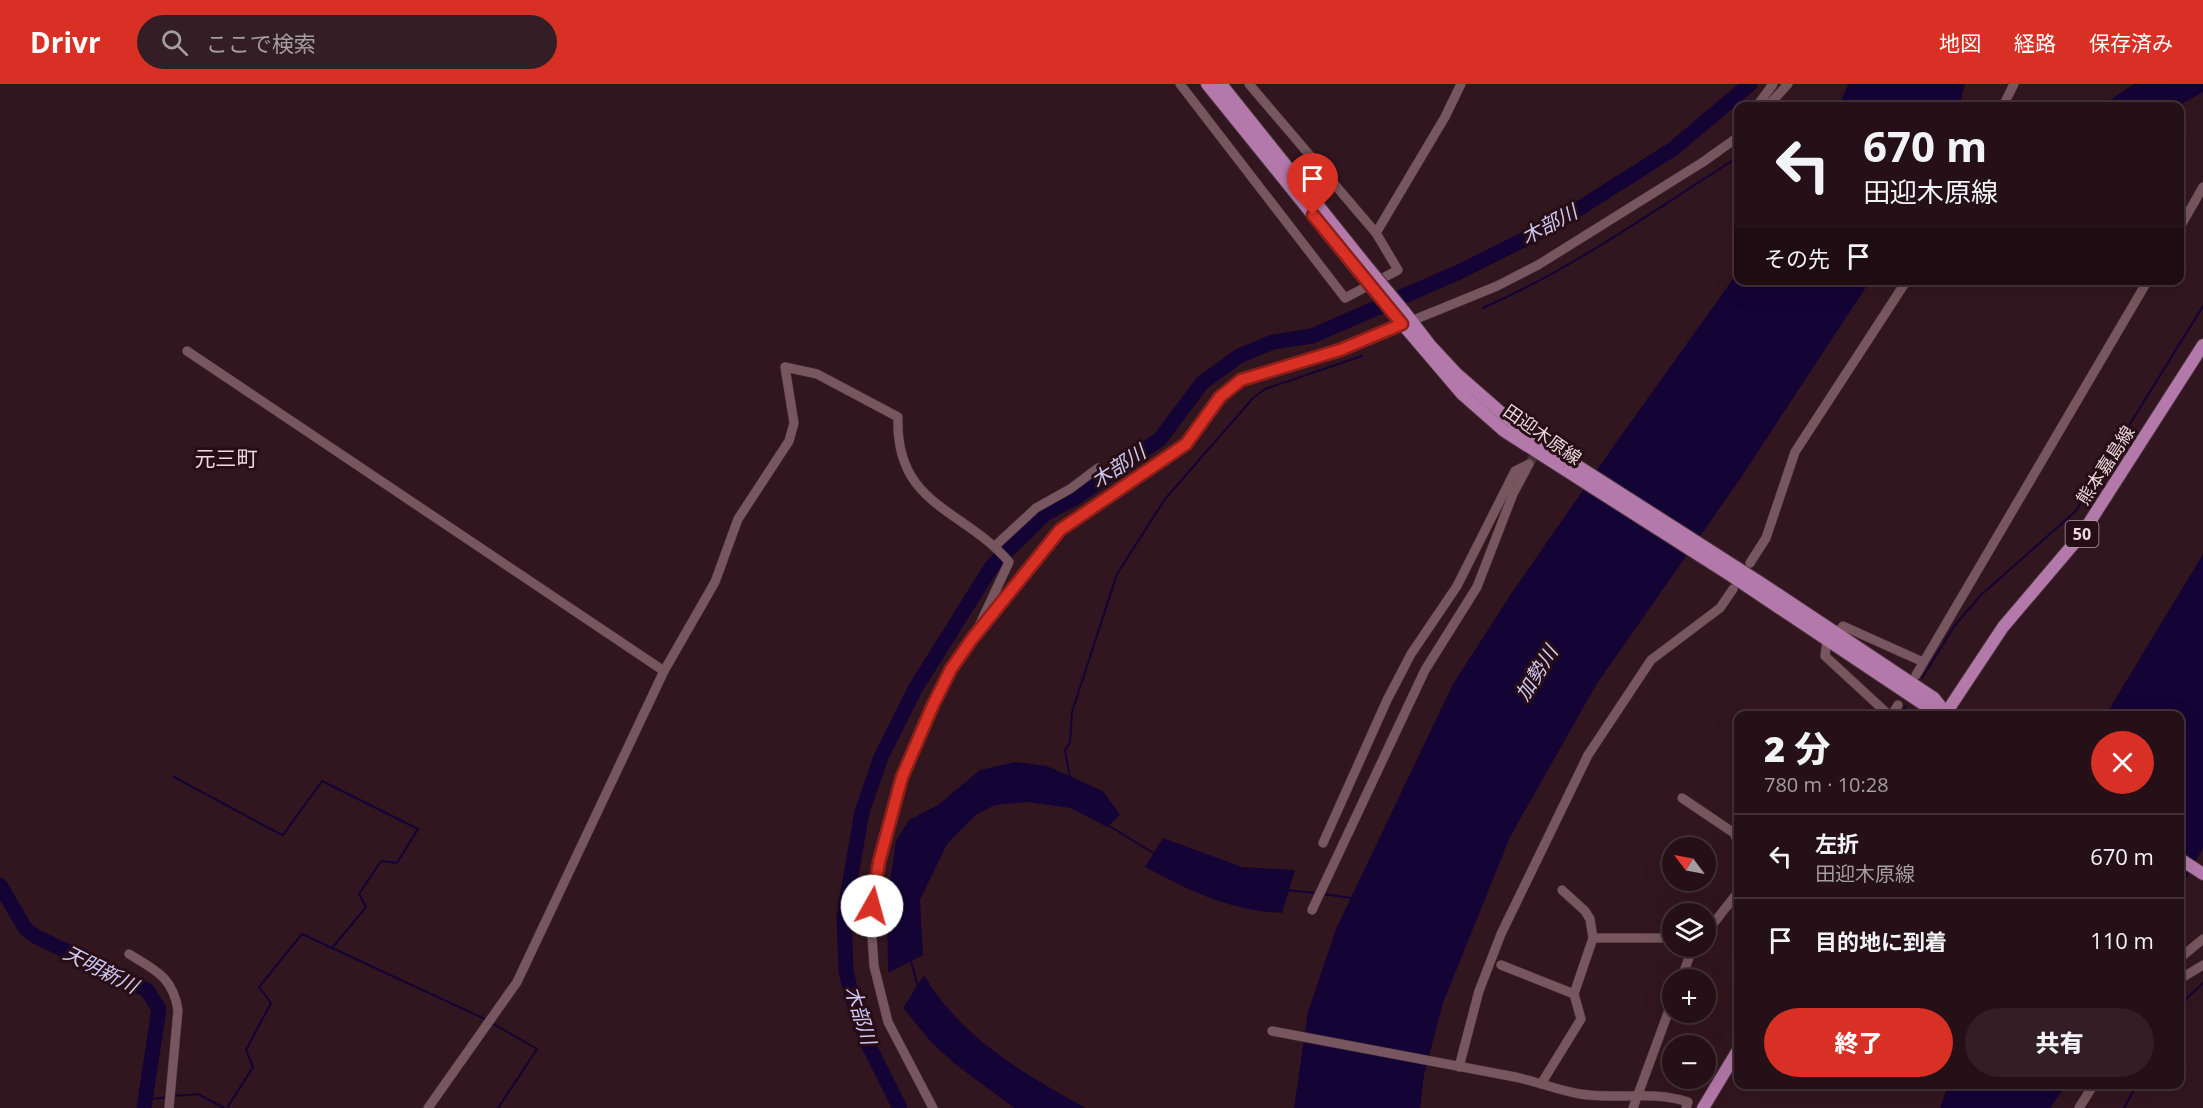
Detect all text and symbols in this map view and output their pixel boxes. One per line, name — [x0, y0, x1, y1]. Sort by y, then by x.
search box — [137, 15, 557, 69]
text: Drivr — [30, 23, 101, 61]
icon: search — [158, 26, 191, 59]
text: ここで検索 — [206, 28, 316, 58]
text: 地図 — [1939, 29, 1981, 57]
text: 経路 — [2014, 29, 2056, 57]
text: 保存済み — [2089, 29, 2173, 57]
text: 670 m — [1863, 117, 1987, 174]
icon: left — [1764, 126, 1842, 204]
pin — [1287, 153, 1338, 215]
icon: arrive — [1296, 162, 1329, 195]
text: 田迎木原線 — [1863, 173, 1998, 210]
water label: 木部川 — [1516, 197, 1584, 250]
icon: arrive — [1842, 240, 1875, 273]
text: その先 — [1764, 243, 1830, 273]
street label: 田迎木原線 — [1499, 398, 1587, 470]
street label: 熊本嘉島線 — [2070, 421, 2140, 509]
water label: 木部川 — [1085, 437, 1152, 494]
district label: 元三町 — [195, 444, 258, 472]
road number: 50 — [2066, 521, 2098, 547]
water label: 加勢川 — [1509, 639, 1564, 706]
text: 2 分 — [1764, 724, 1830, 773]
button: close — [2091, 731, 2154, 794]
text: 780 m · 10:28 — [1764, 771, 1889, 798]
text: 左折 — [1815, 828, 1859, 858]
north arrow — [1662, 837, 1716, 891]
map controls — [1662, 837, 1716, 1089]
icon: left — [1764, 840, 1797, 873]
text: 670 m — [2090, 841, 2154, 871]
text: 田迎木原線 — [1815, 860, 1915, 887]
position arrow — [840, 874, 904, 938]
button: layers — [1662, 903, 1716, 957]
icon: arrive — [1764, 924, 1797, 957]
text: 110 m — [2090, 925, 2154, 955]
text: 目的地に到着 — [1815, 926, 1947, 956]
water label: 天明新川 — [59, 939, 145, 1000]
button: + — [1662, 969, 1716, 1023]
water label: 木部川 — [839, 982, 883, 1050]
button: 終了 — [1764, 1008, 1953, 1077]
button: 共有 — [1965, 1008, 2154, 1077]
button: − — [1662, 1035, 1716, 1089]

